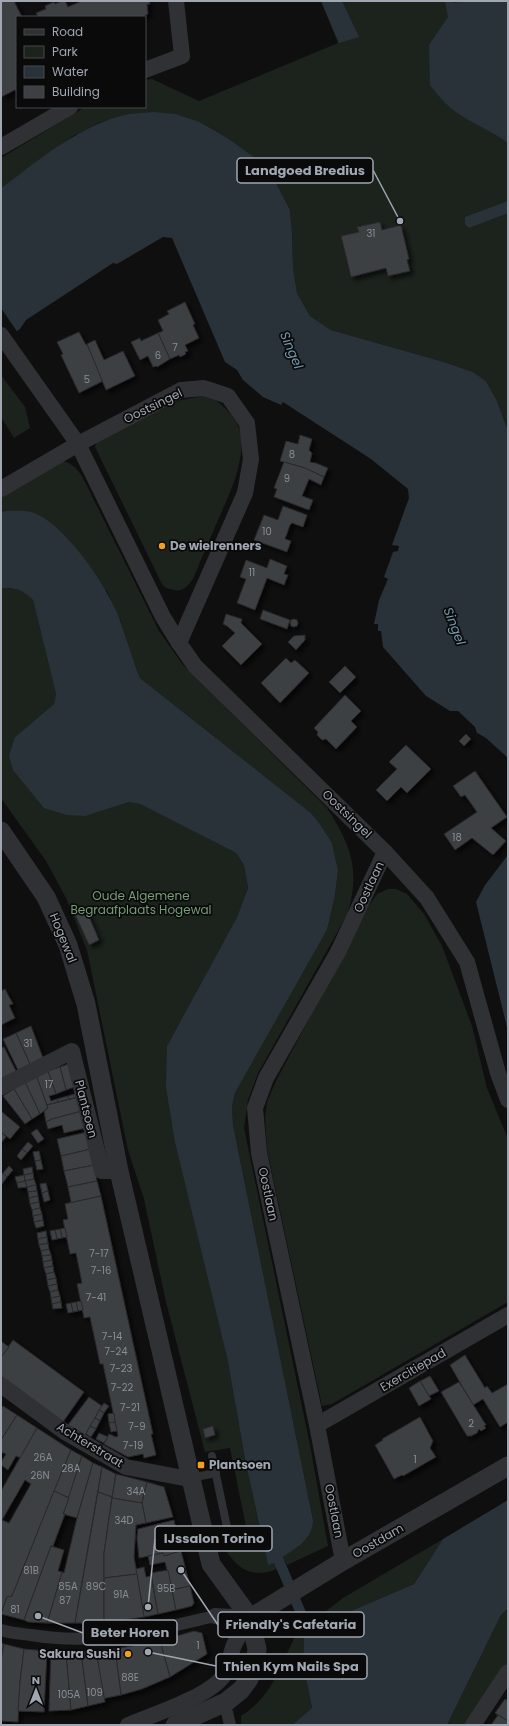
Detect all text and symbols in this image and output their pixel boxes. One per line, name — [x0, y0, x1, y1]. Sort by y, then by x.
legend — [16, 16, 146, 108]
text: Road — [52, 23, 83, 40]
text: Park — [52, 43, 79, 60]
text: Water — [52, 63, 89, 80]
text: Building — [52, 83, 100, 100]
callout: Landgoed Bredius — [237, 158, 373, 183]
text: Landgoed Bredius — [245, 161, 365, 180]
house number: 31 — [366, 226, 376, 241]
water label: Singel — [275, 328, 308, 373]
house number: 7 — [172, 340, 178, 355]
house number: 6 — [155, 348, 161, 363]
house number: 5 — [84, 372, 90, 387]
street label: Oostsingel — [121, 384, 185, 427]
house number: 8 — [289, 447, 295, 462]
house number: 9 — [284, 471, 290, 486]
house number: 10 — [262, 524, 272, 539]
place label: De wielrenners — [170, 537, 262, 554]
marker: De wielrenners — [157, 541, 167, 551]
house number: 11 — [249, 565, 255, 580]
water label: Singel — [439, 605, 471, 649]
street label: Oostsingel — [319, 786, 376, 842]
house number: 18 — [452, 830, 462, 845]
street label: Oostlaan — [349, 858, 388, 915]
park label: Oude Algemene Begraafplaats Hogewal — [70, 887, 212, 918]
street label: Hogewal — [46, 910, 81, 965]
house number: 31 — [23, 1036, 33, 1051]
house number: 17 — [45, 1077, 54, 1092]
street label: Plantsoen — [71, 1078, 102, 1140]
street label: Oostlaan — [254, 1165, 282, 1222]
house number: 7-17 — [89, 1246, 109, 1261]
house number: 7-16 — [91, 1263, 111, 1278]
house number: 7-41 — [86, 1290, 106, 1305]
house number: 7-14 — [102, 1329, 122, 1344]
house number: 7-24 — [104, 1344, 128, 1359]
street label: Exercitiepad — [377, 1344, 449, 1395]
house number: 7-23 — [110, 1361, 132, 1376]
house number: 7-22 — [111, 1380, 133, 1395]
house number: 7-21 — [120, 1400, 140, 1415]
house number: 2 — [468, 1416, 474, 1431]
street label: Achterstraat — [54, 1418, 127, 1471]
house number: 7-9 — [128, 1419, 146, 1434]
house number: 7-19 — [123, 1438, 143, 1453]
house number: 26A — [34, 1450, 53, 1465]
house number: 1 — [413, 1452, 417, 1467]
place label: Plantsoen — [209, 1456, 271, 1473]
marker: Plantsoen — [196, 1460, 206, 1470]
house number: 28A — [62, 1461, 81, 1476]
house number: 26N — [30, 1468, 50, 1483]
street label: Oostlaan — [321, 1482, 348, 1539]
house number: 34A — [127, 1484, 146, 1499]
house number: 34D — [114, 1513, 134, 1528]
street label: Oostdam — [349, 1519, 406, 1562]
callout: IJssalon Torino — [155, 1526, 272, 1551]
text: IJssalon Torino — [164, 1529, 264, 1548]
house number: 81B — [23, 1563, 39, 1578]
house number: 85A — [58, 1579, 78, 1594]
house number: 89C — [86, 1579, 106, 1594]
house number: 95B — [157, 1581, 175, 1596]
house number: 91A — [113, 1587, 129, 1602]
house number: 87 — [59, 1593, 71, 1608]
house number: 81 — [10, 1602, 20, 1617]
callout: Friendly's Cafetaria — [218, 1612, 364, 1637]
text: Friendly's Cafetaria — [226, 1615, 357, 1634]
callout: Beter Horen — [83, 1620, 177, 1645]
text: Beter Horen — [91, 1623, 169, 1642]
house number: 1 — [196, 1638, 200, 1653]
place label: Sakura Sushi — [39, 1645, 120, 1662]
marker: Sakura Sushi — [123, 1649, 133, 1659]
callout: Thien Kym Nails Spa — [216, 1654, 367, 1679]
text: Thien Kym Nails Spa — [223, 1657, 359, 1676]
north arrow — [16, 1670, 56, 1710]
house number: 88E — [121, 1670, 139, 1685]
text: N — [32, 1672, 40, 1688]
house number: 109 — [87, 1685, 103, 1700]
house number: 105A — [58, 1687, 81, 1702]

